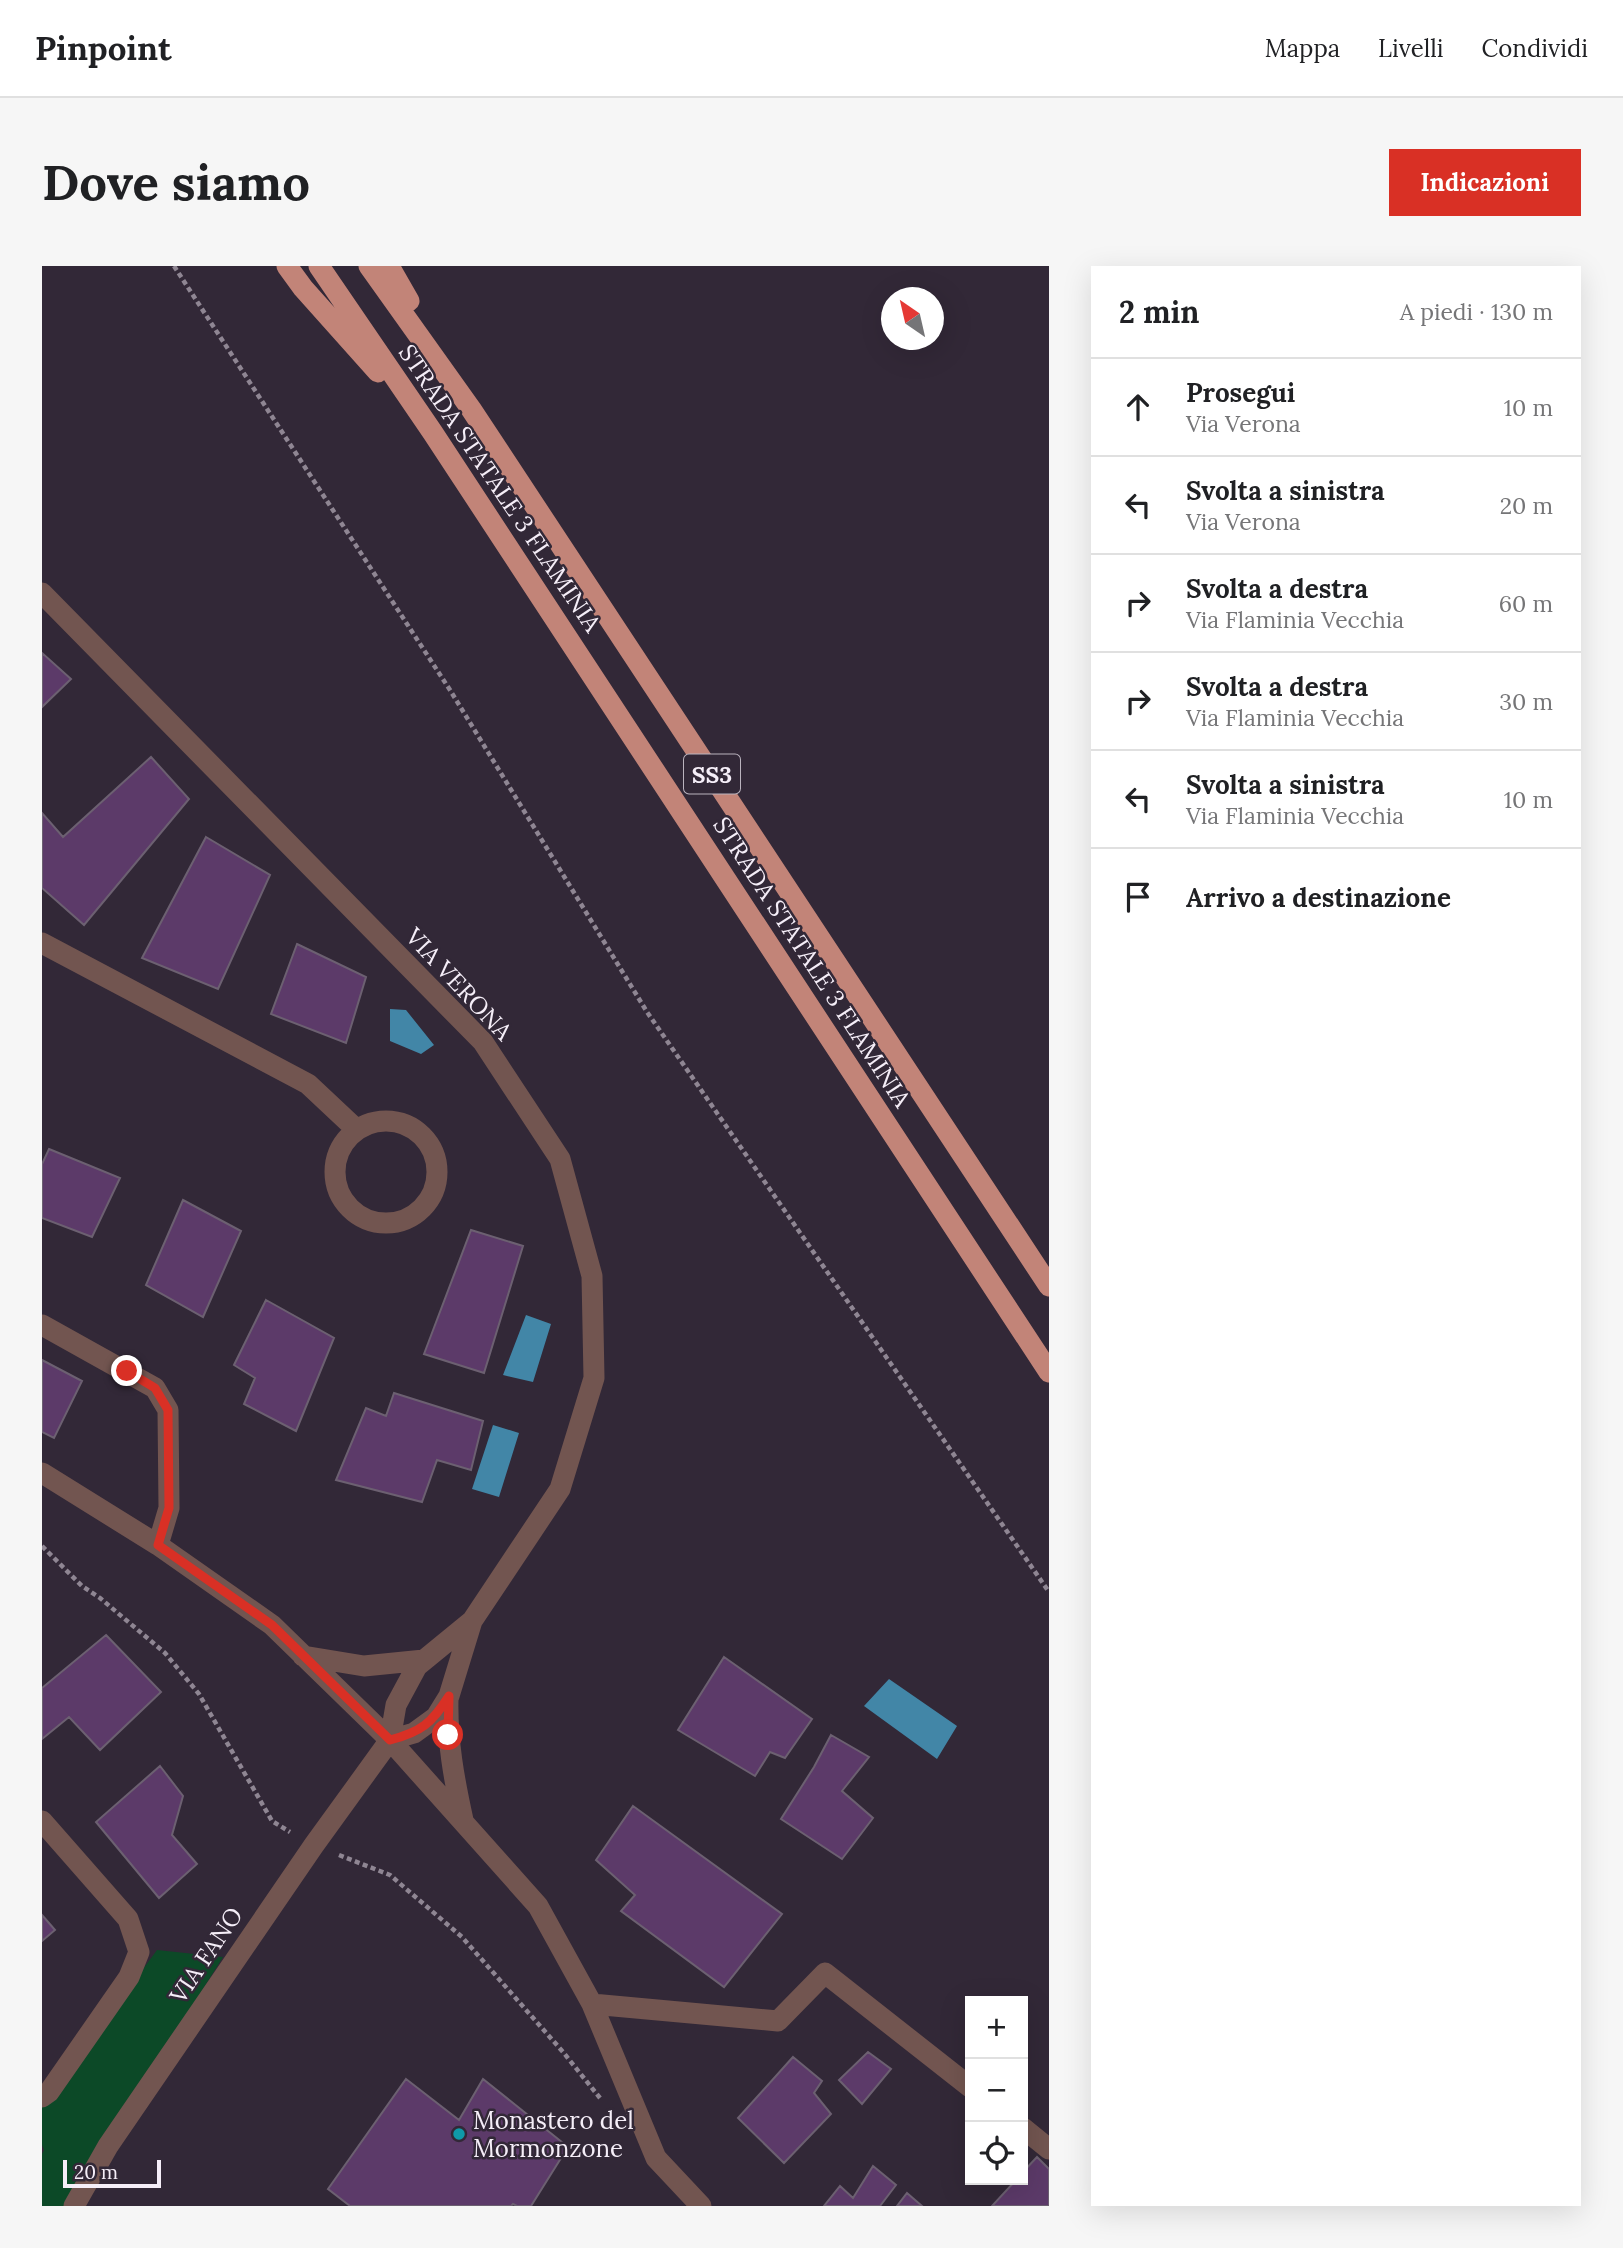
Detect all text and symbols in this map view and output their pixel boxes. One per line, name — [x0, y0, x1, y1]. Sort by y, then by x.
text: Pinpoint — [35, 27, 172, 69]
text: Mappa — [1265, 33, 1340, 64]
text: Livelli — [1378, 33, 1444, 64]
text: Condividi — [1482, 33, 1588, 64]
button: Indicazioni — [1389, 149, 1581, 216]
text: Dove siamo — [42, 151, 310, 213]
north arrow — [881, 287, 944, 350]
text: 2 min — [1119, 293, 1199, 331]
text: A piedi · 130 m — [1400, 297, 1553, 326]
street label: STRADA STATALE 3 FLAMINIA — [392, 338, 609, 639]
text: Prosegui — [1186, 376, 1295, 409]
icon: ahead — [1119, 388, 1157, 426]
text: 10 m — [1504, 393, 1553, 422]
text: Via Verona — [1186, 409, 1301, 438]
text: Svolta a sinistra — [1186, 474, 1385, 507]
icon: left — [1119, 486, 1157, 524]
text: 20 m — [1500, 491, 1553, 520]
text: Via Verona — [1186, 507, 1301, 536]
text: Svolta a destra — [1186, 572, 1368, 605]
icon: right — [1119, 584, 1157, 622]
text: 60 m — [1499, 589, 1553, 618]
text: Via Flaminia Vecchia — [1186, 605, 1404, 634]
text: Svolta a destra — [1186, 670, 1368, 703]
icon: right — [1119, 682, 1157, 720]
text: 30 m — [1499, 687, 1553, 716]
text: Via Flaminia Vecchia — [1186, 703, 1404, 732]
road number: SS3 — [684, 754, 740, 794]
text: Svolta a sinistra — [1186, 768, 1385, 801]
icon: left — [1119, 780, 1157, 818]
text: 10 m — [1504, 785, 1553, 814]
text: Via Flaminia Vecchia — [1186, 801, 1404, 830]
street label: STRADA STATALE 3 FLAMINIA — [706, 811, 918, 1114]
icon: arrive — [1119, 878, 1157, 916]
text: Arrivo a destinazione — [1186, 881, 1451, 914]
street label: VIA VERONA — [398, 920, 520, 1048]
route end — [111, 1355, 142, 1386]
route start — [432, 1719, 463, 1750]
street label: VIA FANO — [162, 1901, 249, 2010]
map controls — [965, 1996, 1028, 2185]
button: + — [965, 1996, 1028, 2059]
button: − — [965, 2059, 1028, 2122]
place label: Monastero del Mormonzone — [473, 2105, 634, 2164]
button: locate — [965, 2122, 1028, 2185]
marker: Monastero del Mormonzone — [451, 2126, 467, 2142]
scale bar — [63, 2157, 161, 2189]
text: 20 m — [74, 2160, 118, 2184]

